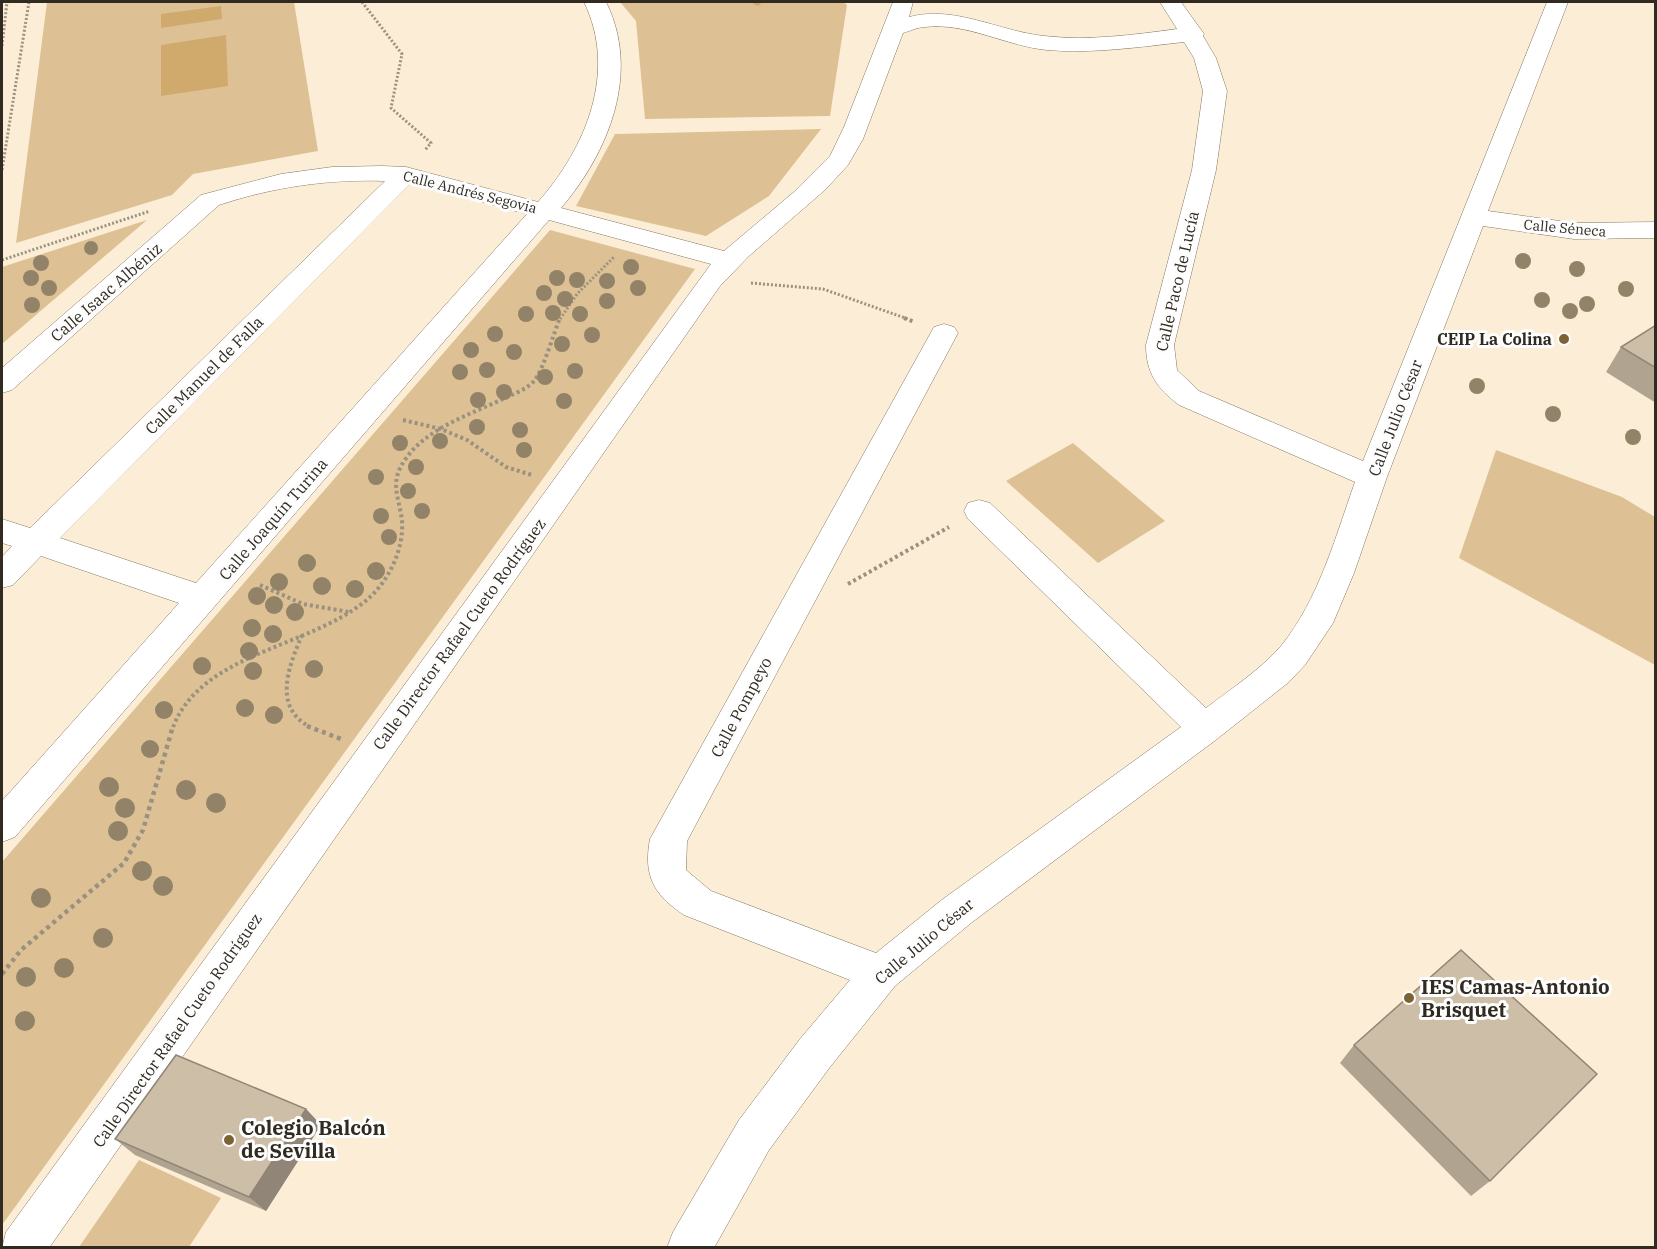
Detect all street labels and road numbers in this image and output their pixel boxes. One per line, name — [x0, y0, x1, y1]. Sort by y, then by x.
street label: Calle Andrés Segovia — [401, 167, 539, 217]
street label: Calle Paco de Lucía — [1151, 209, 1203, 353]
street label: Calle Séneca — [1523, 215, 1607, 241]
street label: Calle Isaac Albéniz — [46, 238, 166, 346]
street label: Calle Manuel de Falla — [141, 311, 268, 438]
street label: Calle Julio César — [1364, 357, 1426, 479]
street label: Calle Joaquín Turina — [214, 454, 332, 584]
street label: Calle Director Rafael Cueto Rodríguez — [368, 514, 550, 754]
street label: Calle Pompeyo — [706, 653, 776, 761]
street label: Calle Julio César — [870, 894, 978, 988]
street label: Calle Director Rafael Cueto Rodríguez — [88, 909, 266, 1151]

